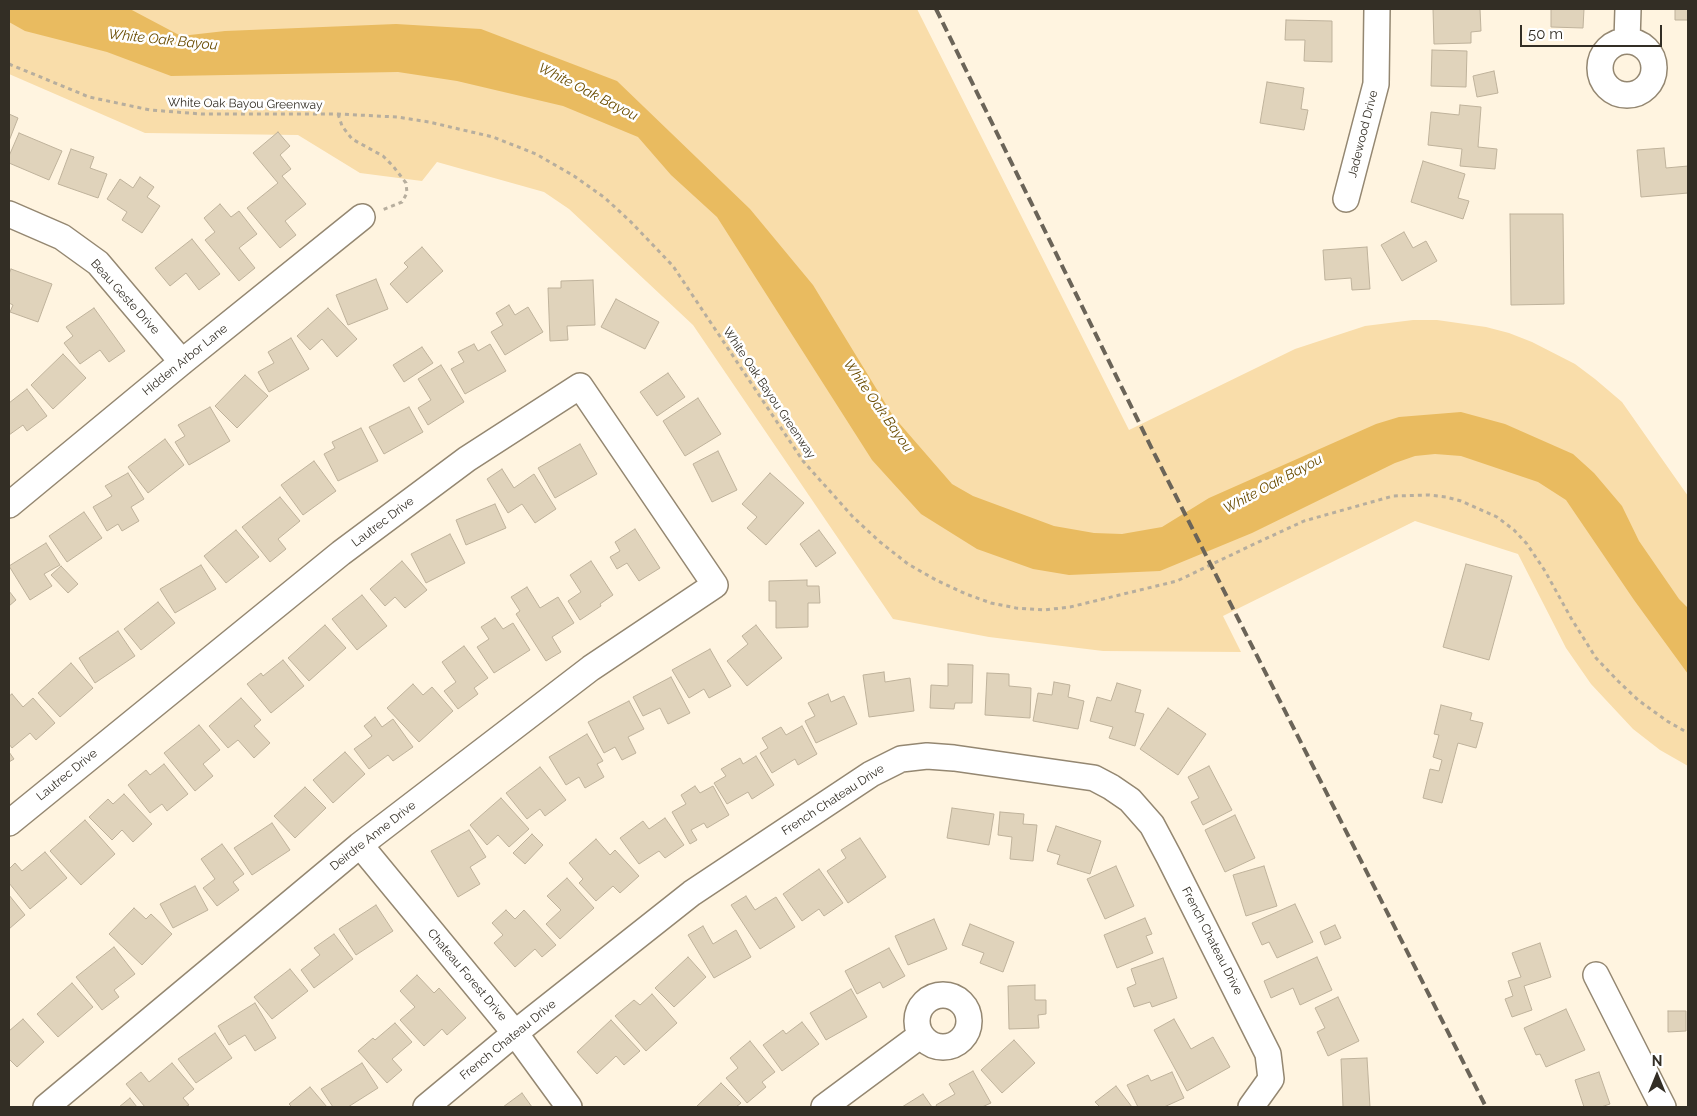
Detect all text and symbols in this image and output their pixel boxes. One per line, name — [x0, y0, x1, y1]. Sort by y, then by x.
scale bar — [1522, 15, 1664, 47]
text: 50 m — [1528, 25, 1563, 43]
water label: White Oak Bayou — [108, 26, 218, 54]
water label: White Oak Bayou — [535, 60, 641, 124]
street label: Jadewood Drive — [1345, 89, 1381, 179]
street label: White Oak Bayou Greenway — [167, 95, 323, 113]
street label: Beau Geste Drive — [88, 257, 162, 337]
street label: Hidden Arbor Lane — [140, 321, 230, 399]
street label: White Oak Bayou Greenway — [720, 325, 818, 461]
water label: White Oak Bayou — [840, 356, 916, 456]
water label: White Oak Bayou — [1221, 451, 1325, 517]
street label: Lautrec Drive — [349, 494, 417, 550]
street label: Lautrec Drive — [34, 746, 100, 804]
street label: French Chateau Drive — [779, 761, 887, 839]
street label: Deirdre Anne Drive — [327, 798, 419, 874]
street label: French Chateau Drive — [1178, 885, 1246, 997]
street label: Chateau Forest Drive — [424, 926, 510, 1024]
street label: French Chateau Drive — [457, 997, 559, 1083]
north arrow — [1632, 1051, 1682, 1101]
text: N — [1652, 1053, 1662, 1069]

